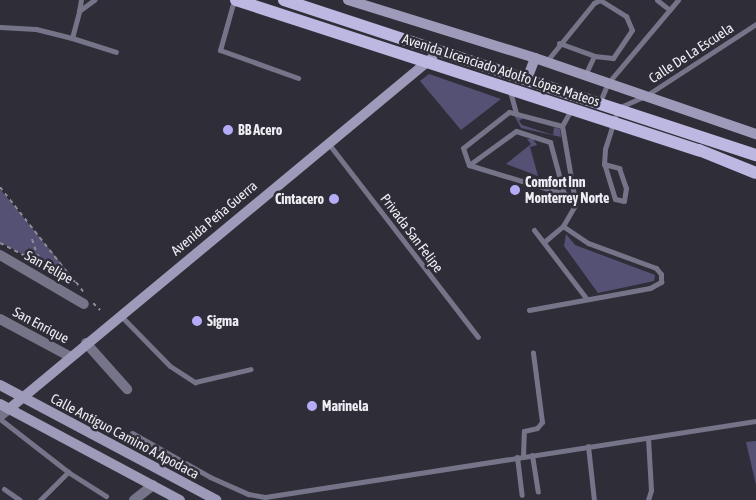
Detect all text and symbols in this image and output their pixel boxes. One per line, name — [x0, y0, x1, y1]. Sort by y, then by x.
street label: Calle De La Escuela — [645, 19, 737, 87]
street label: Avenida Licenciado Adolfo López Mateos — [400, 30, 602, 110]
place label: BB Acero — [238, 122, 282, 138]
marker: BB Acero — [222, 124, 234, 136]
place label: Comfort Inn Monterrey Norte — [525, 174, 609, 206]
street label: Avenida Peña Guerra — [168, 177, 260, 259]
marker: Comfort Inn Monterrey Norte — [509, 184, 521, 196]
street label: Privada San Felipe — [377, 190, 447, 276]
place label: Cintacero — [275, 191, 324, 207]
marker: Cintacero — [328, 193, 340, 205]
street label: San Felipe — [22, 247, 76, 287]
street label: San Enrique — [10, 303, 72, 347]
place label: Sigma — [207, 313, 239, 329]
marker: Sigma — [191, 315, 203, 327]
street label: Calle Antiguo Camino A Apodaca — [48, 390, 202, 482]
place label: Marinela — [322, 398, 369, 414]
marker: Marinela — [306, 400, 318, 412]

